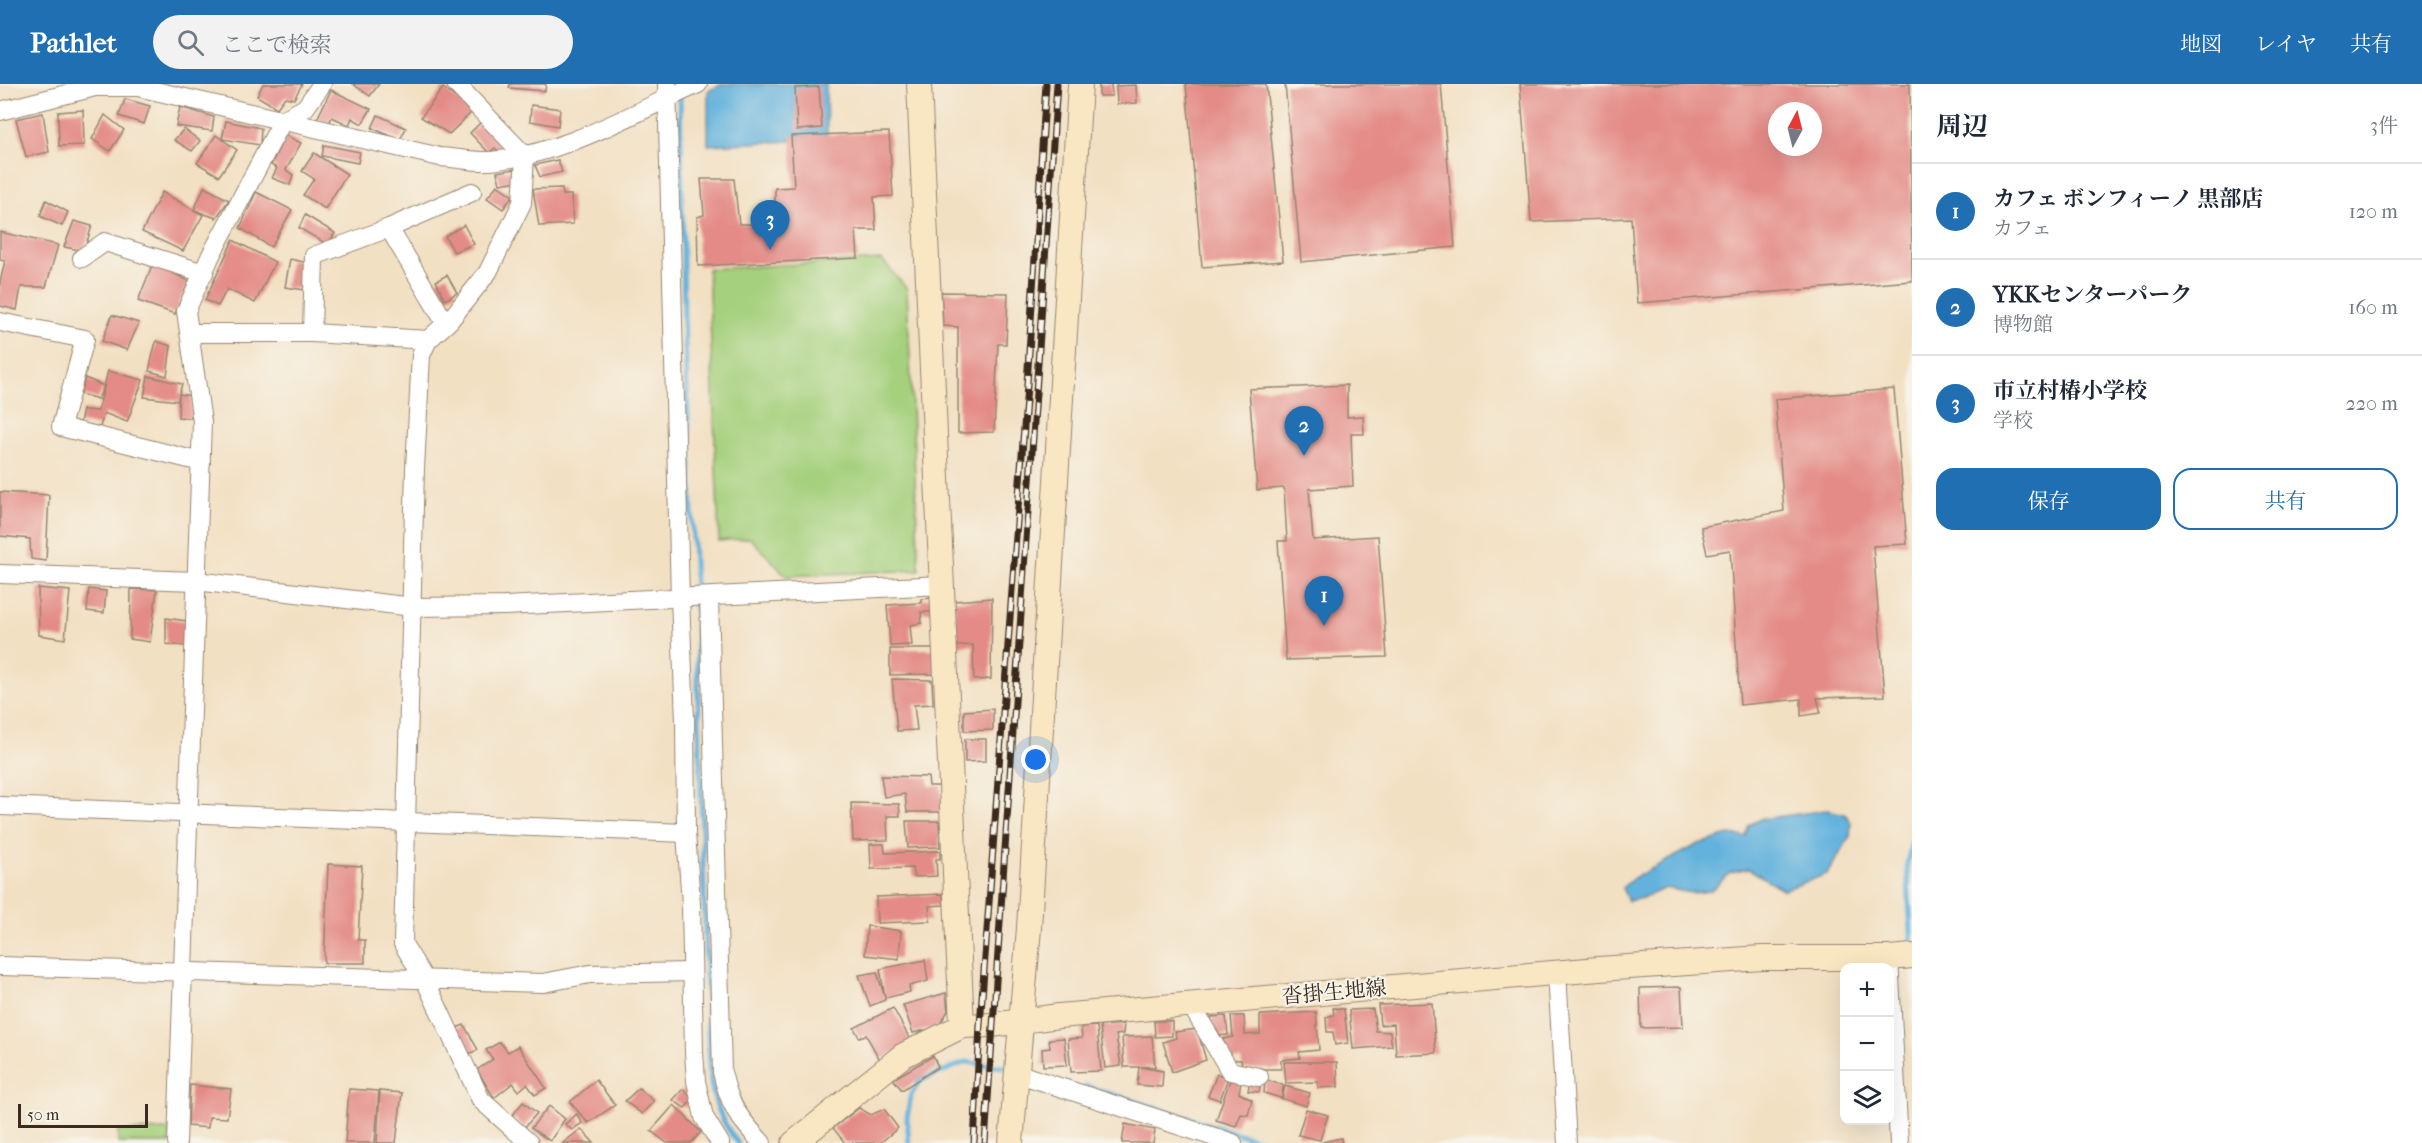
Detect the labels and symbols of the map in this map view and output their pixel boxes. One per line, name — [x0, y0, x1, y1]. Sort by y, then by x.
north arrow — [1768, 102, 1822, 156]
pin: 3 — [750, 200, 790, 250]
pin: 2 — [1284, 406, 1324, 456]
pin: 1 — [1304, 576, 1344, 626]
your location — [1021, 745, 1050, 774]
street label: 沓掛生地線 — [1281, 975, 1387, 1009]
scale bar — [18, 1101, 148, 1128]

